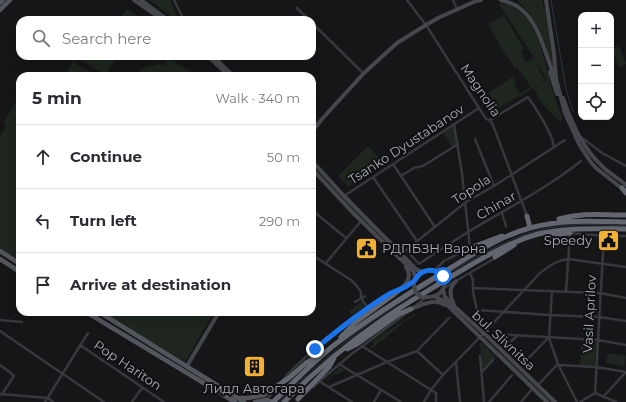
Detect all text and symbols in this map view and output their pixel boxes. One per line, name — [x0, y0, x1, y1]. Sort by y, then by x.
map controls — [578, 12, 614, 120]
button: + — [578, 12, 614, 48]
search box — [16, 16, 316, 60]
icon: search — [30, 27, 52, 49]
text: Search here — [62, 29, 151, 48]
button: − — [578, 48, 614, 84]
street label: Magnolia — [457, 60, 505, 120]
button: locate — [578, 84, 614, 120]
text: 5 min — [32, 88, 82, 108]
text: Walk · 340 m — [216, 90, 300, 106]
street label: Tsanko Dyustabanov — [345, 100, 468, 187]
icon: ahead — [32, 146, 54, 168]
text: Continue — [70, 147, 142, 166]
text: 50 m — [267, 149, 300, 165]
street label: Topola — [449, 171, 493, 207]
street label: Chinar — [473, 187, 519, 223]
icon: left — [32, 210, 54, 232]
text: Turn left — [70, 211, 137, 230]
text: 290 m — [259, 213, 300, 229]
public building icon: Speedy — [595, 227, 621, 253]
place label: Speedy — [544, 232, 593, 248]
public building icon: РДПБЗН Варна — [353, 235, 379, 261]
place label: РДПБЗН Варна — [382, 240, 486, 256]
route start — [434, 267, 452, 285]
icon: arrive — [32, 274, 54, 296]
street label: Vasil Aprilov — [579, 274, 599, 353]
text: Arrive at destination — [70, 275, 231, 294]
street label: bul. Slivnitsa — [469, 307, 539, 373]
street label: Pop Hariton — [91, 336, 165, 394]
route end — [306, 340, 324, 358]
building icon: Лидл Автогара — [241, 353, 267, 379]
place label: Лидл Автогара — [203, 380, 305, 396]

